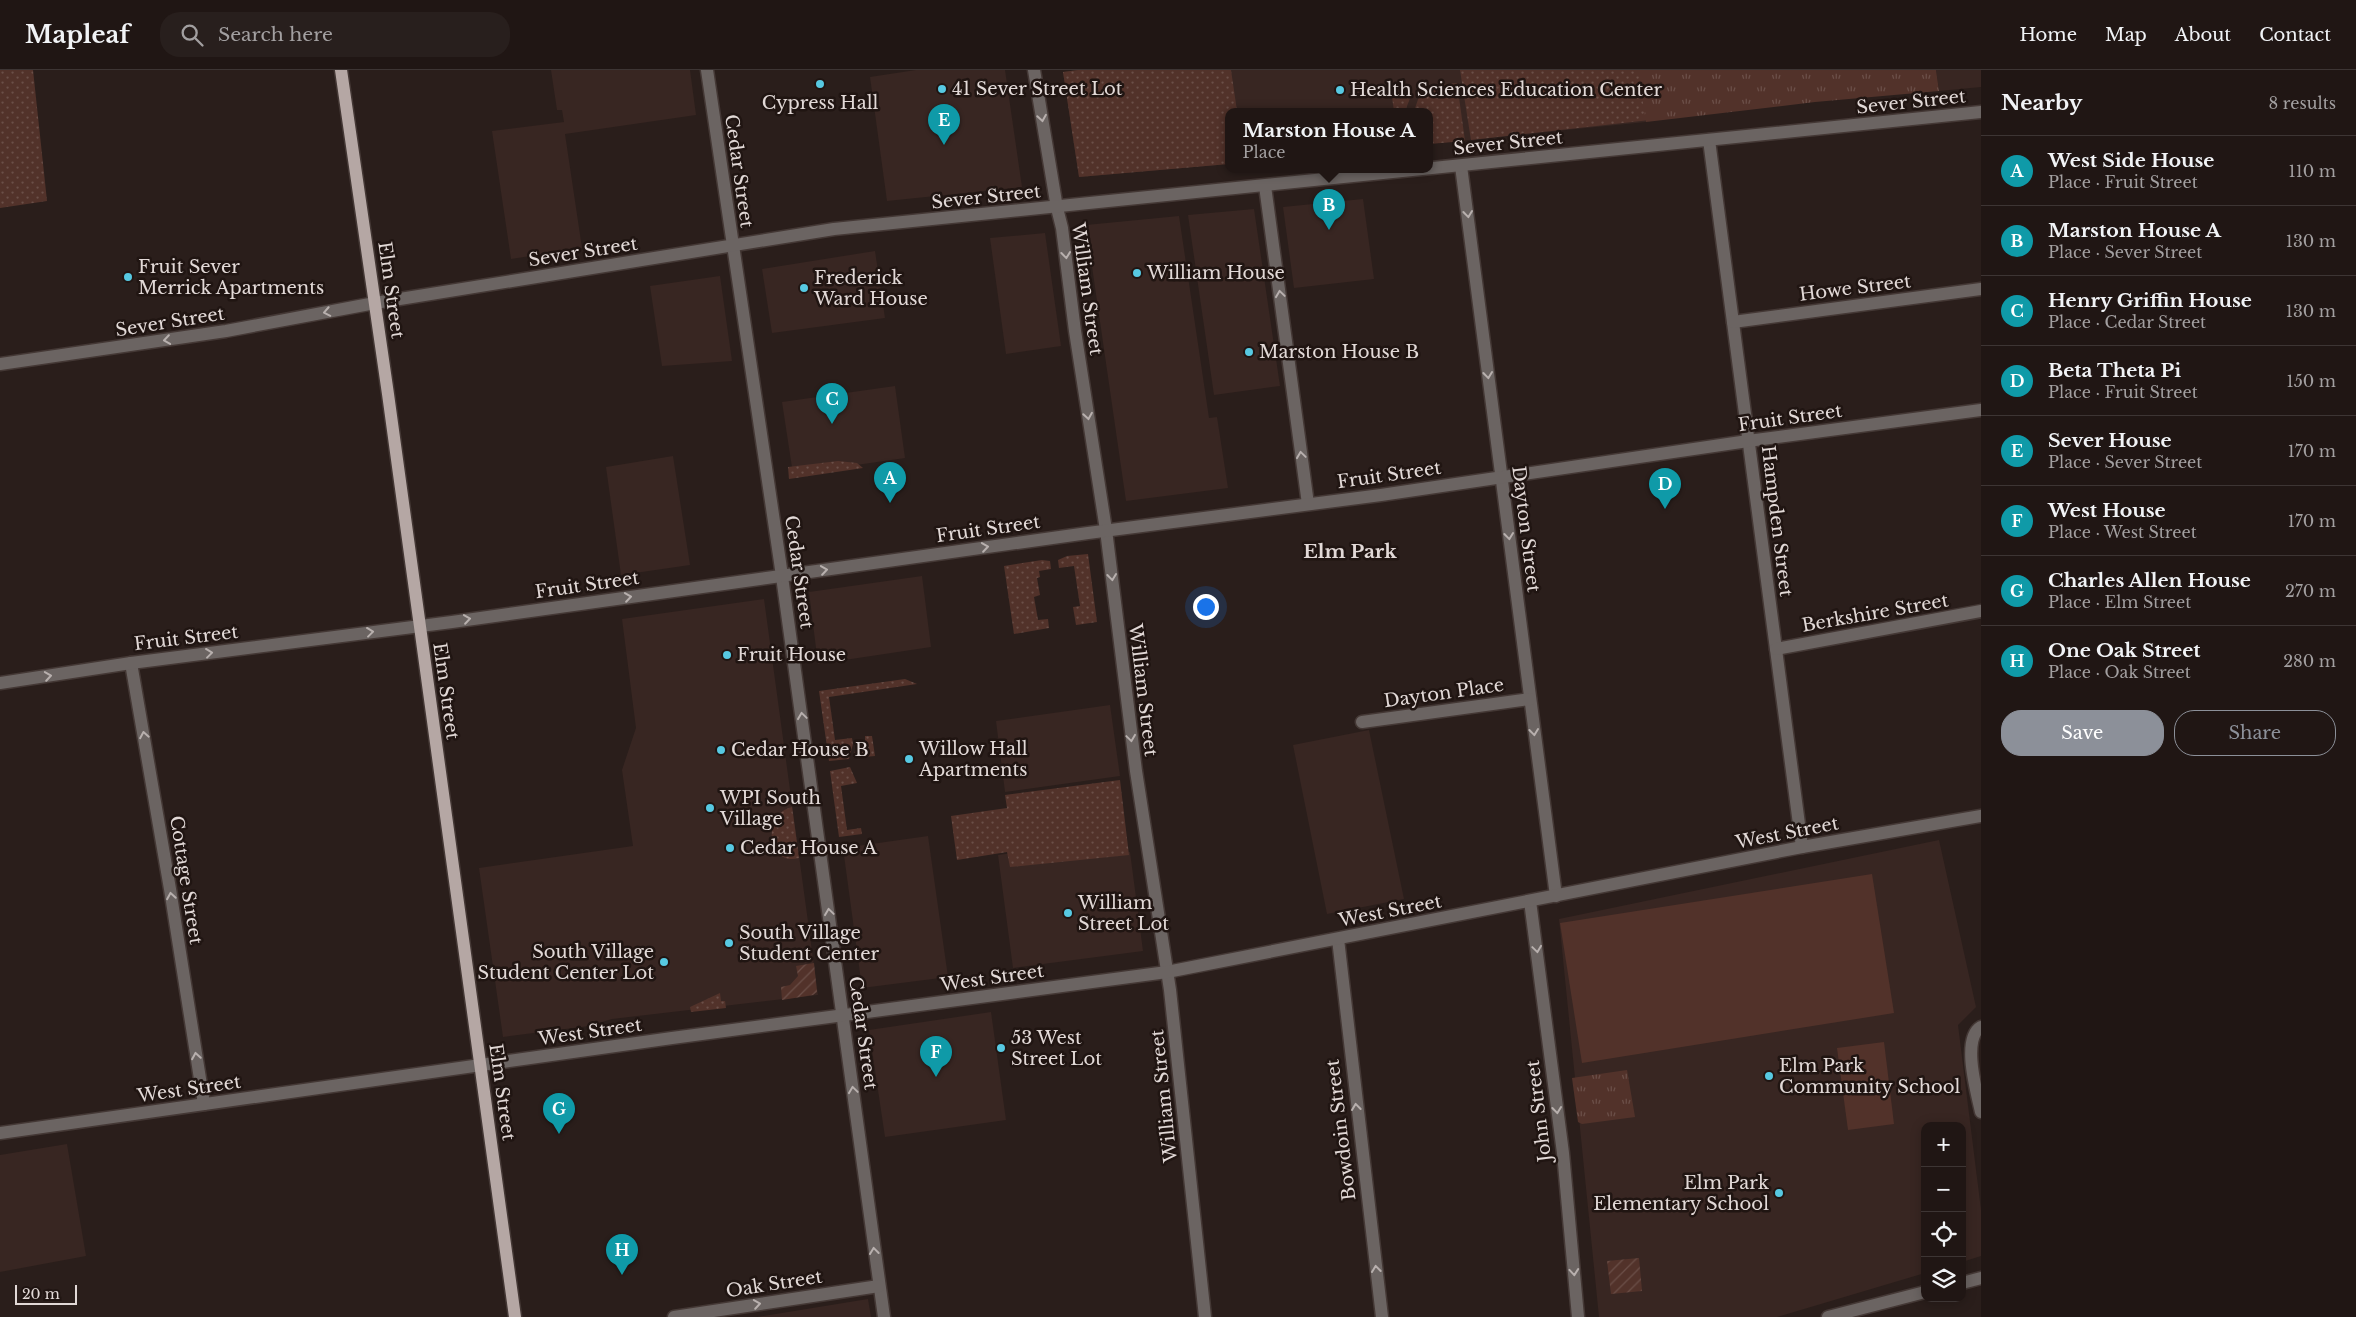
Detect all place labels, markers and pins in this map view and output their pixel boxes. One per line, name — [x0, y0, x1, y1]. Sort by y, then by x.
marker: Cypress Hall — [814, 78, 826, 90]
place label: 41 Sever Street Lot — [952, 78, 1123, 100]
place label: Health Sciences Education Center — [1350, 79, 1663, 101]
marker: 41 Sever Street Lot — [936, 83, 948, 95]
marker: Health Sciences Education Center — [1334, 84, 1346, 96]
place label: Cypress Hall — [762, 92, 878, 114]
pin: E — [928, 104, 960, 145]
pin: B — [1313, 189, 1345, 230]
place label: Fruit Sever Merrick Apartments — [138, 256, 324, 299]
place label: William House — [1146, 262, 1285, 284]
place label: Frederick Ward House — [813, 267, 928, 310]
marker: William House — [1131, 267, 1143, 279]
marker: Fruit Sever Merrick Apartments — [122, 271, 134, 283]
marker: Frederick Ward House — [798, 282, 810, 294]
place label: Marston House B — [1259, 341, 1419, 363]
marker: Marston House B — [1243, 346, 1255, 358]
pin: C — [816, 383, 848, 424]
pin: A — [874, 462, 906, 503]
pin: D — [1649, 468, 1681, 509]
place label: Fruit House — [737, 644, 846, 666]
marker: Fruit House — [721, 649, 733, 661]
place label: Willow Hall Apartments — [918, 738, 1028, 781]
place label: Cedar House B — [731, 739, 869, 761]
marker: Cedar House B — [715, 744, 727, 756]
marker: Willow Hall Apartments — [903, 753, 915, 765]
place label: WPI South Village — [719, 787, 821, 830]
marker: WPI South Village — [704, 802, 716, 814]
place label: Cedar House A — [740, 837, 878, 859]
marker: Cedar House A — [724, 842, 736, 854]
place label: William Street Lot — [1077, 892, 1169, 935]
marker: William Street Lot — [1062, 907, 1074, 919]
place label: South Village Student Center — [739, 922, 879, 965]
marker: South Village Student Center — [723, 937, 735, 949]
place label: South Village Student Center Lot — [478, 941, 654, 984]
marker: South Village Student Center Lot — [658, 956, 670, 968]
place label: 53 West Street Lot — [1011, 1027, 1102, 1070]
pin: F — [920, 1036, 952, 1077]
marker: 53 West Street Lot — [995, 1042, 1007, 1054]
place label: Elm Park Community School — [1779, 1055, 1961, 1098]
marker: Elm Park Community School — [1763, 1070, 1775, 1082]
pin: G — [543, 1093, 575, 1134]
place label: Elm Park Elementary School — [1593, 1172, 1769, 1215]
marker: Elm Park Elementary School — [1773, 1187, 1785, 1199]
pin: H — [606, 1234, 638, 1275]

